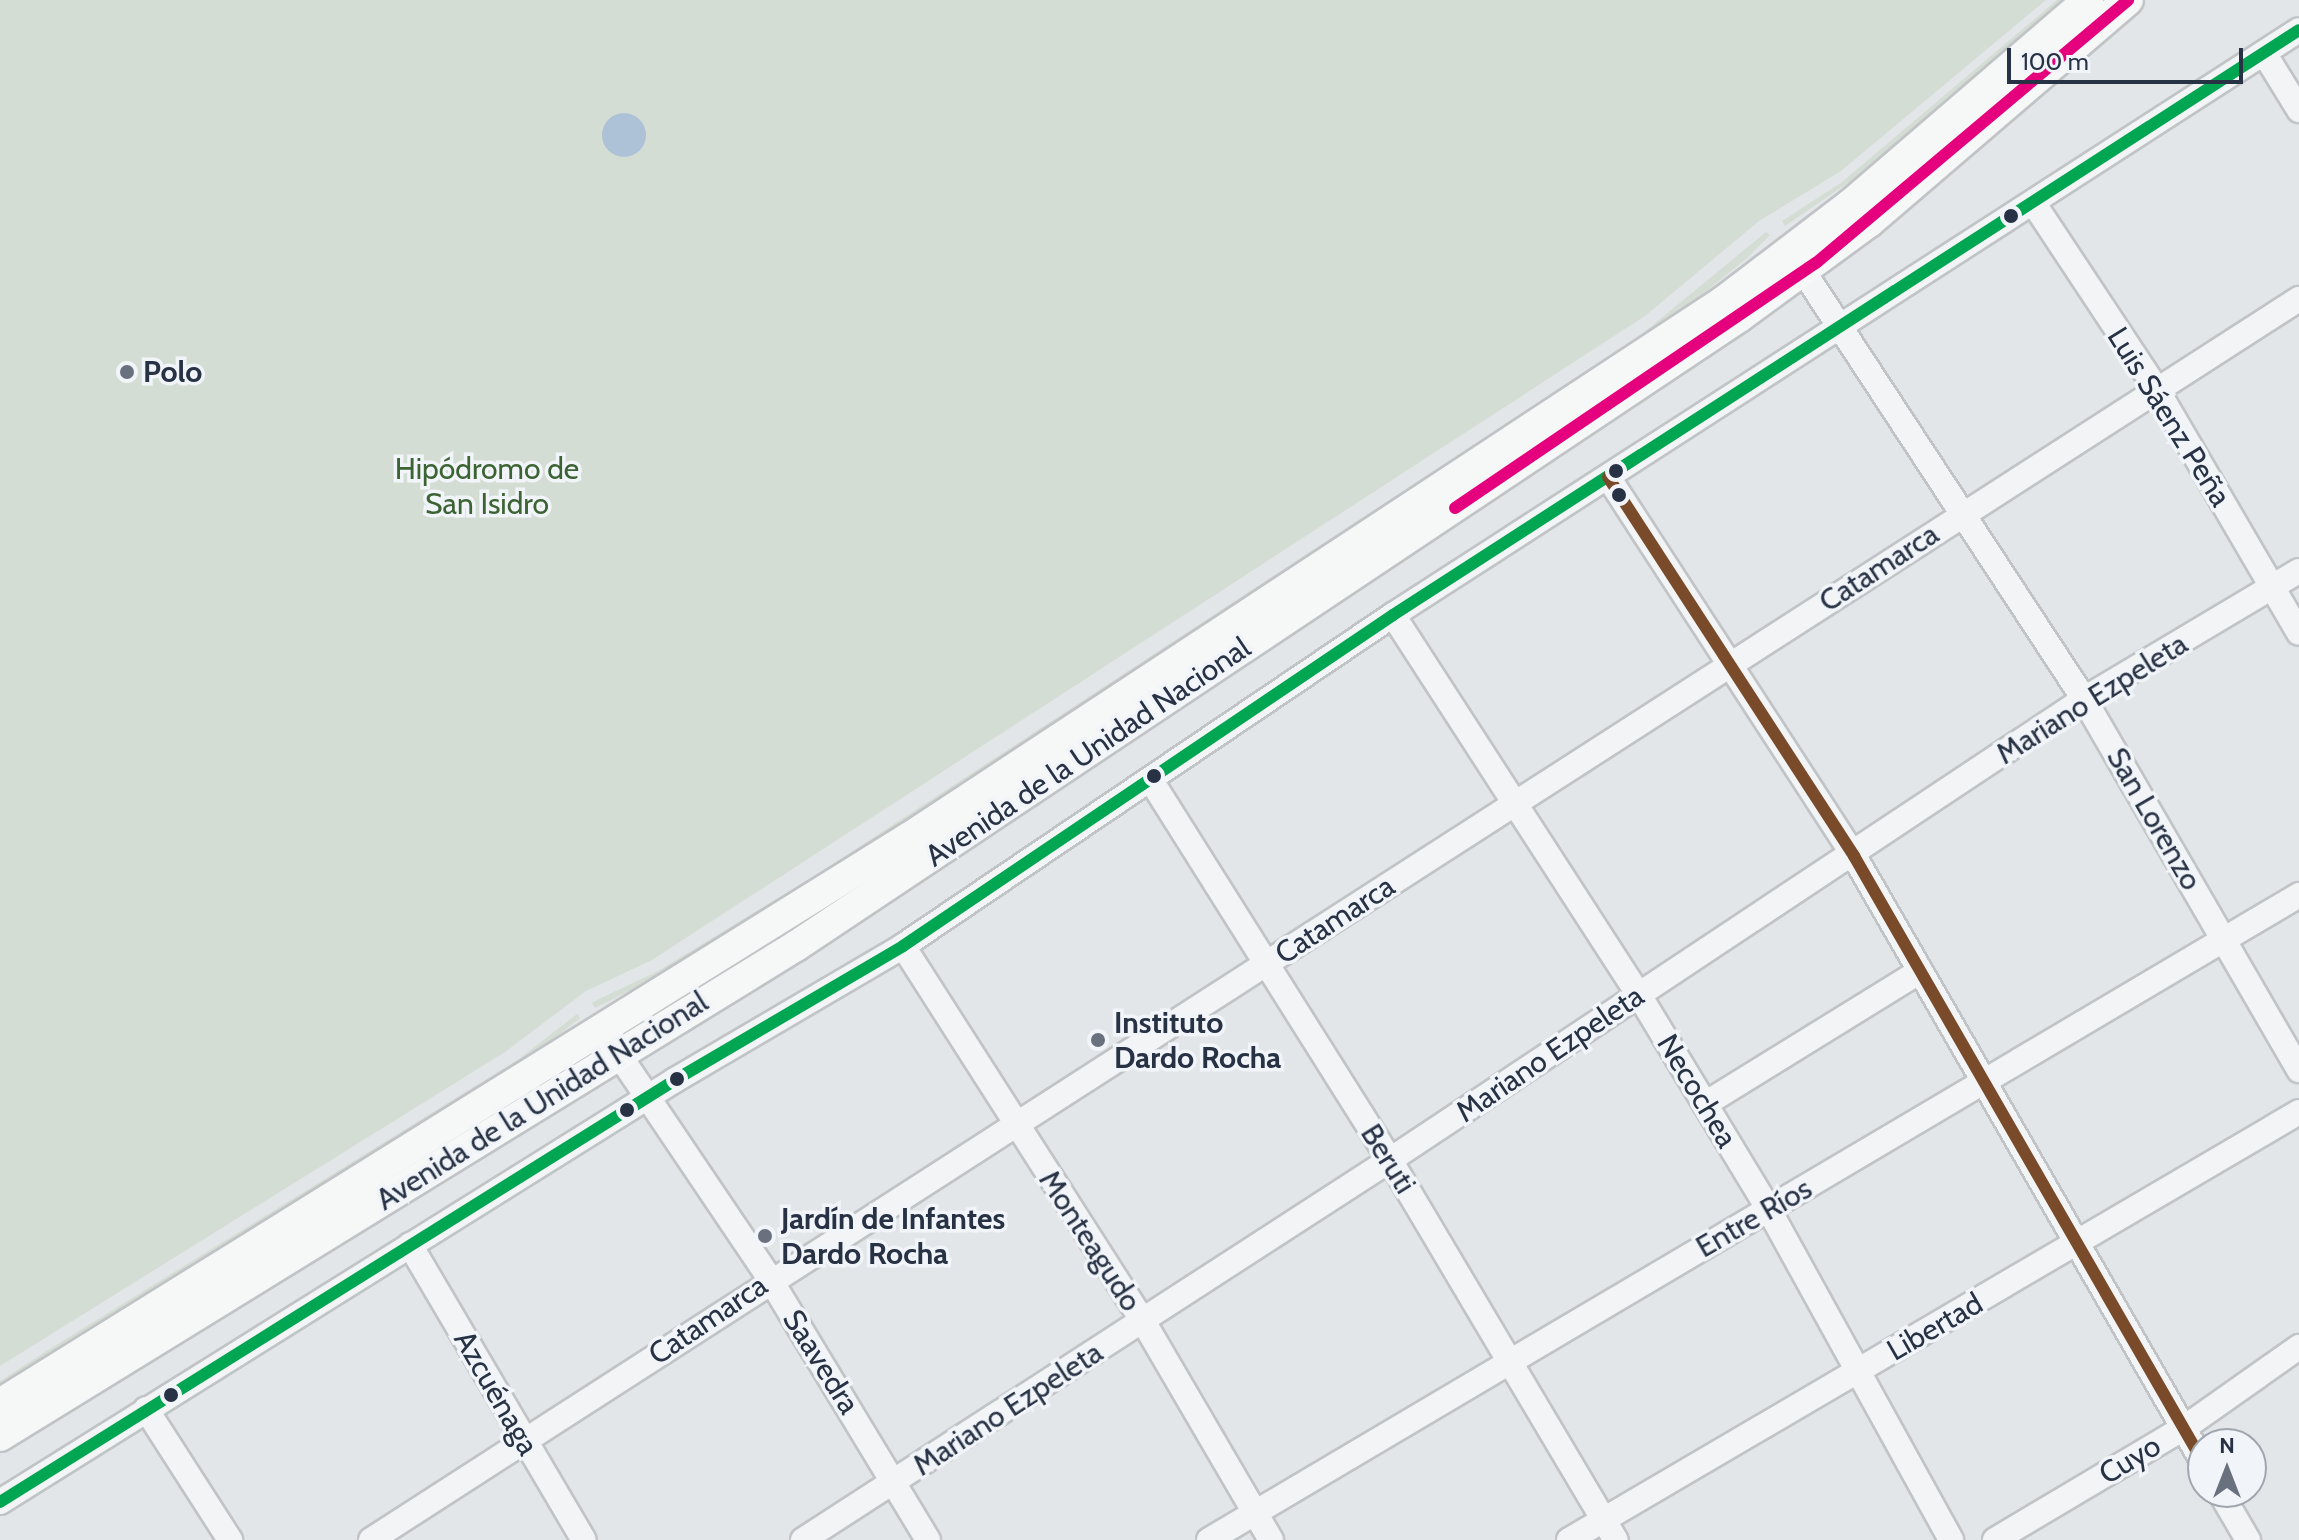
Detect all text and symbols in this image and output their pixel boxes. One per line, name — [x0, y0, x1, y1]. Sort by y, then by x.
scale bar — [2011, 32, 2247, 82]
text: 100 m — [2021, 47, 2089, 76]
unlabelled marker — [2003, 208, 2019, 224]
street label: Luis Sáenz Peña — [2100, 321, 2238, 513]
place label: Polo — [143, 354, 202, 390]
marker: Polo — [118, 363, 136, 381]
park label: Hipódromo de San Isidro — [395, 451, 579, 522]
unlabelled marker — [1608, 463, 1624, 479]
unlabelled marker — [1611, 487, 1627, 503]
street label: Catamarca — [1813, 516, 1945, 620]
street label: Mariano Ezpeleta — [1990, 626, 2194, 772]
street label: Avenida de la Unidad Nacional — [919, 630, 1257, 874]
street label: San Lorenzo — [2099, 742, 2209, 896]
unlabelled marker — [1146, 768, 1162, 784]
street label: Catamarca — [1269, 868, 1401, 972]
street label: Mariano Ezpeleta — [1449, 978, 1651, 1130]
street label: Avenida de la Unidad Nacional — [370, 984, 714, 1218]
place label: Instituto Dardo Rocha — [1114, 1005, 1281, 1076]
street label: Necochea — [1649, 1028, 1745, 1154]
marker: Instituto Dardo Rocha — [1089, 1031, 1107, 1049]
unlabelled marker — [669, 1071, 685, 1087]
unlabelled marker — [619, 1102, 635, 1118]
street label: Beruti — [1353, 1118, 1423, 1200]
street label: Monteagudo — [1031, 1164, 1149, 1318]
street label: Entre Ríos — [1690, 1171, 1818, 1265]
place label: Jardín de Infantes Dardo Rocha — [781, 1201, 1005, 1272]
marker: Jardín de Infantes Dardo Rocha — [756, 1227, 774, 1245]
street label: Catamarca — [642, 1267, 774, 1373]
street label: Libertad — [1881, 1285, 1989, 1369]
street label: Saavedra — [775, 1303, 867, 1421]
street label: Azcuénaga — [446, 1324, 546, 1462]
street label: Mariano Ezpeleta — [907, 1334, 1109, 1484]
unlabelled marker — [163, 1387, 179, 1403]
street label: Cuyo — [2093, 1428, 2167, 1492]
north arrow — [2187, 1428, 2267, 1508]
text: N — [2219, 1432, 2235, 1459]

